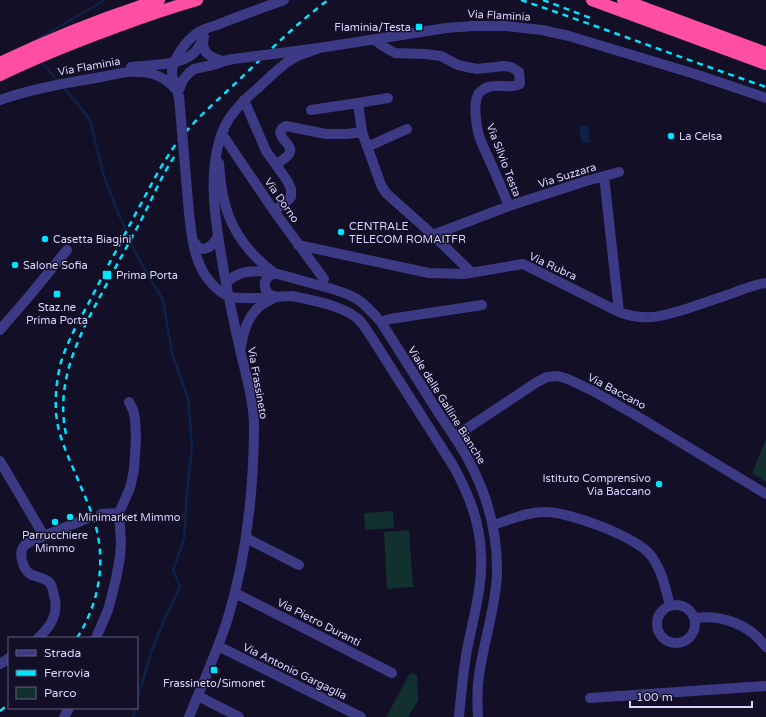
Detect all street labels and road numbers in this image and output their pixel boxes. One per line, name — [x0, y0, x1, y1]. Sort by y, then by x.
street label: Via Flaminia — [467, 7, 531, 24]
street label: Via Flaminia — [57, 55, 121, 78]
street label: Via Silvio Testa — [484, 122, 523, 199]
street label: Via Suzzara — [536, 160, 598, 190]
street label: Via Dorno — [261, 175, 302, 225]
street label: Via Rubra — [527, 250, 579, 283]
street label: Viale delle Galline Bianche — [405, 344, 488, 467]
street label: Via Frassineto — [245, 346, 270, 421]
street label: Via Baccano — [585, 371, 648, 412]
street label: Via Pietro Duranti — [275, 596, 363, 649]
street label: Via Antonio Gargaglia — [241, 641, 349, 702]

